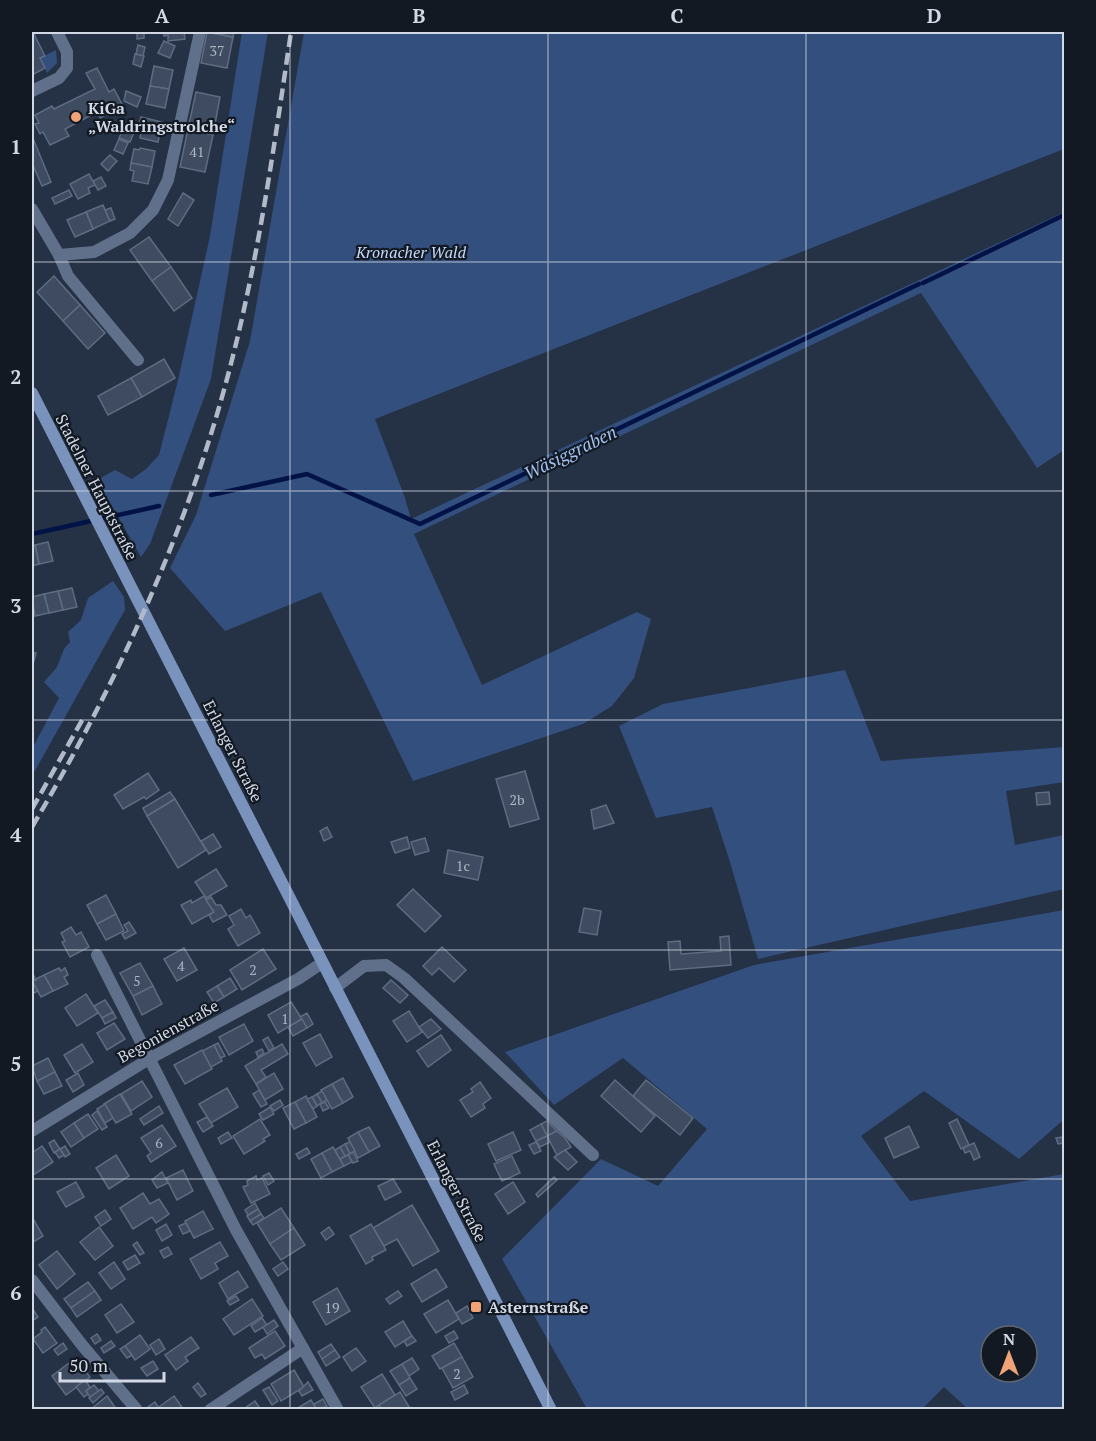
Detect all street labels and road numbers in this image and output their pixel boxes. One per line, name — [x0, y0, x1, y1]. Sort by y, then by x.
street label: Stadelner Hauptstraße — [51, 410, 143, 564]
street label: Erlanger Straße — [198, 696, 268, 806]
street label: Begonienstraße — [114, 994, 222, 1068]
street label: Erlanger Straße — [422, 1136, 492, 1246]

